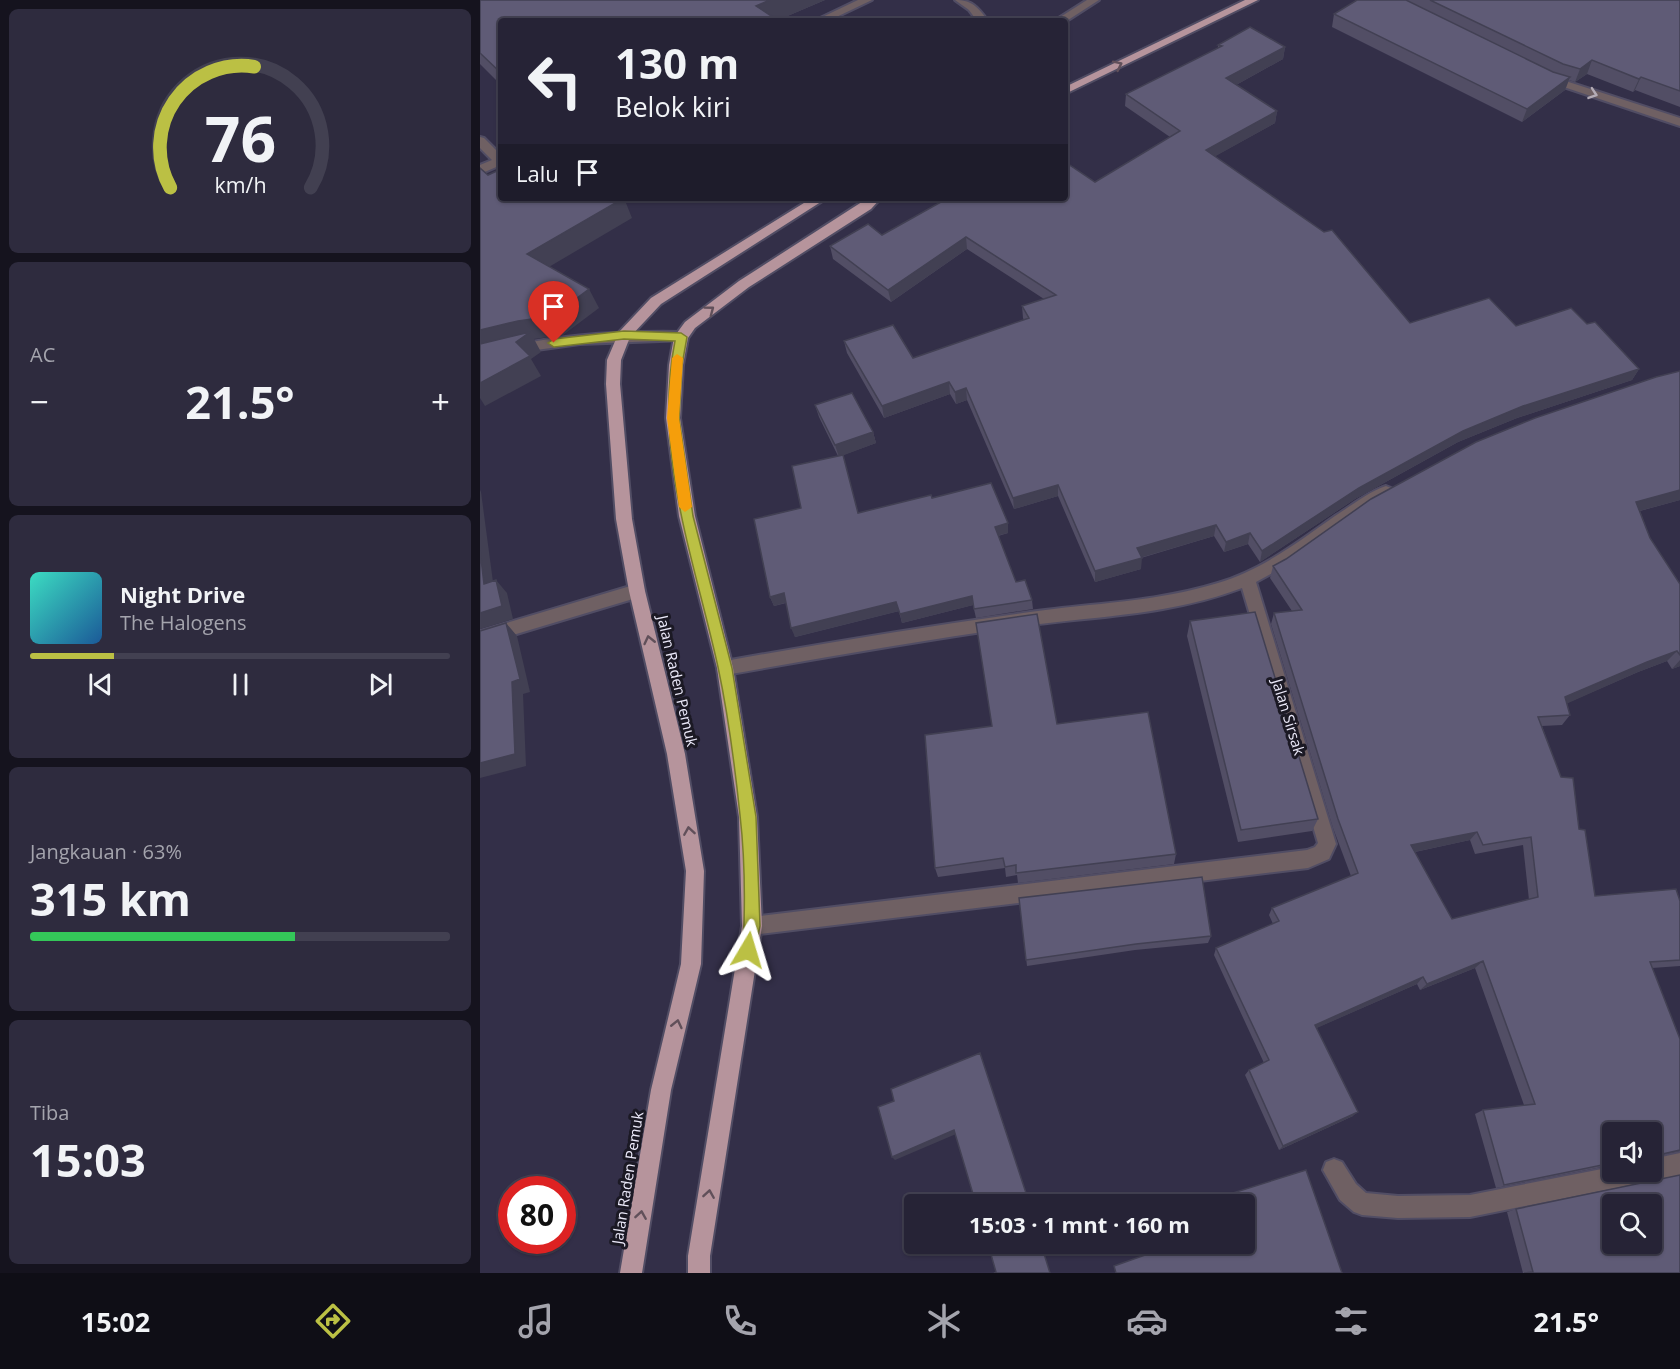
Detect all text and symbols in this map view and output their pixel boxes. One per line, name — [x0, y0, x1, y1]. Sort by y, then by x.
text: 130 m — [615, 34, 739, 91]
icon: left — [516, 42, 594, 120]
one-way arrow — [1111, 61, 1122, 73]
one-way arrow — [1587, 87, 1598, 99]
text: Belok kiri — [615, 88, 731, 125]
text: 76 — [204, 95, 276, 180]
icon: arrive — [571, 156, 604, 189]
text: Lalu — [516, 158, 559, 188]
text: km/h — [214, 170, 266, 199]
pin — [528, 281, 579, 343]
icon: arrive — [537, 290, 570, 323]
one-way arrow — [704, 306, 715, 317]
text: AC — [30, 341, 55, 368]
text: 21.5° — [185, 371, 295, 432]
text: − — [30, 379, 49, 424]
text: + — [431, 379, 450, 424]
text: Night Drive — [120, 579, 245, 609]
text: The Halogens — [120, 609, 247, 636]
street label: Jalan Raden Pemuk — [653, 611, 703, 749]
one-way arrow — [643, 635, 656, 645]
icon: previous — [84, 668, 117, 701]
icon: pause — [224, 668, 257, 701]
icon: next — [364, 668, 397, 701]
street label: Jalan Sirsak — [1267, 674, 1310, 758]
one-way arrow — [683, 826, 695, 836]
text: Jangkauan · 63% — [30, 838, 182, 865]
text: 315 km — [30, 868, 191, 929]
position arrow — [716, 918, 780, 982]
one-way arrow — [669, 1019, 682, 1029]
text: Tiba — [30, 1099, 69, 1126]
street label: Jalan Raden Pemuk — [606, 1110, 647, 1248]
map controls — [1602, 1122, 1662, 1254]
button: sound — [1602, 1122, 1662, 1182]
text: 15:03 — [30, 1129, 146, 1190]
speed limit sign: 80 — [498, 1176, 576, 1254]
one-way arrow — [702, 1190, 715, 1200]
button: search — [1602, 1194, 1662, 1254]
text: 15:03 · 1 mnt · 160 m — [969, 1209, 1190, 1239]
one-way arrow — [634, 1211, 646, 1220]
icon: directions — [312, 1300, 354, 1342]
icon: music — [515, 1300, 557, 1342]
icon: phone — [719, 1300, 761, 1342]
icon: climate — [923, 1300, 965, 1342]
icon: car — [1126, 1300, 1168, 1342]
icon: filters — [1330, 1300, 1372, 1342]
text: 15:02 — [81, 1303, 150, 1340]
text: 21.5° — [1534, 1303, 1599, 1340]

